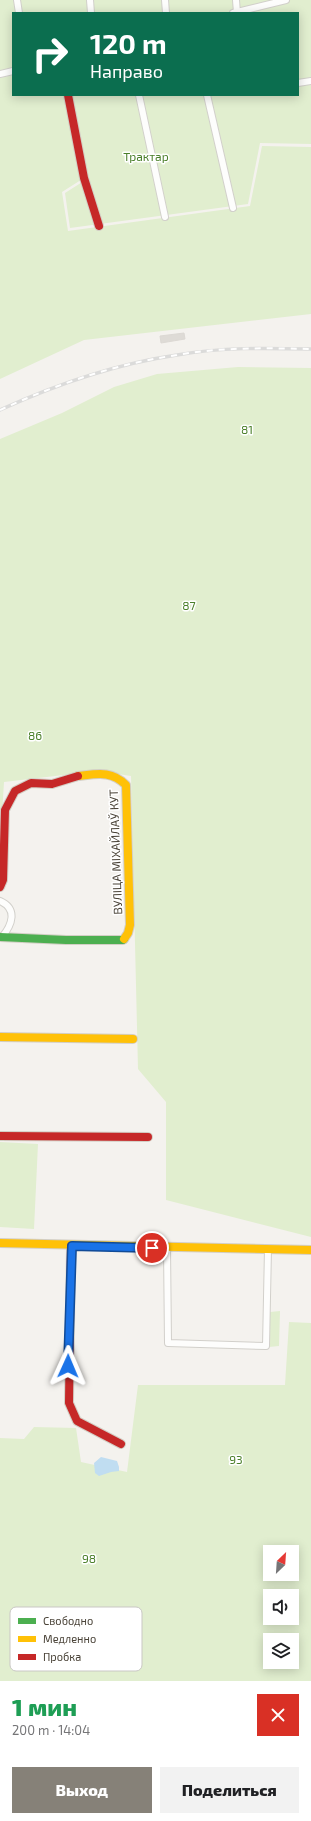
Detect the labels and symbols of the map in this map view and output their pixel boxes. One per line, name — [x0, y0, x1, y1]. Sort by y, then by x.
park label: Трактар — [123, 149, 169, 163]
park label: 81 — [241, 422, 253, 436]
park label: 87 — [182, 598, 196, 612]
park label: 86 — [28, 728, 42, 742]
street label: ВУЛІЦА МІХАЙЛАЎ КУТ — [106, 789, 124, 915]
pin — [135, 1231, 169, 1265]
position arrow — [47, 1345, 89, 1387]
park label: 93 — [229, 1452, 243, 1466]
north arrow — [263, 1545, 299, 1581]
park label: 98 — [82, 1551, 96, 1565]
legend — [10, 1607, 142, 1671]
text: Свободно — [43, 1614, 93, 1627]
text: Медленно — [43, 1632, 96, 1645]
text: Пробка — [43, 1650, 81, 1663]

